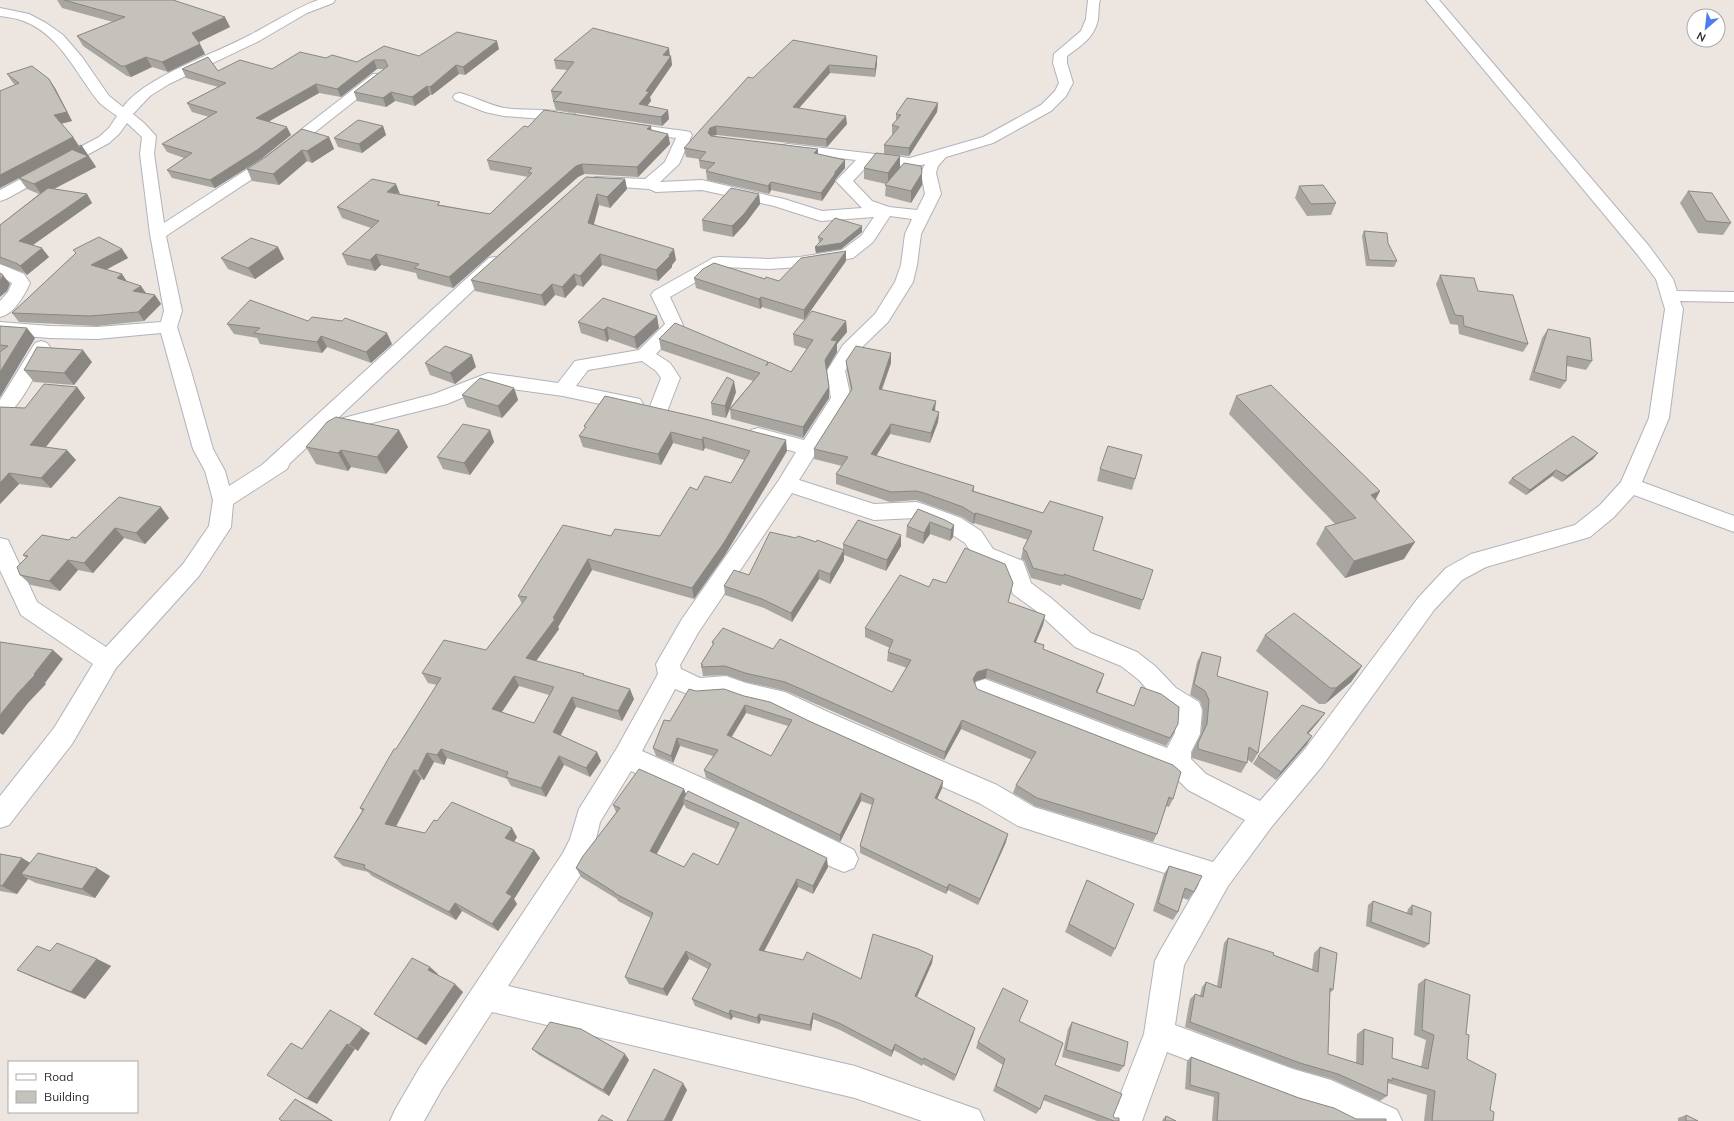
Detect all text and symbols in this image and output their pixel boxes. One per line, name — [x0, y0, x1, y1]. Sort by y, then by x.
north arrow — [1686, 8, 1726, 48]
text: N — [1694, 29, 1708, 45]
legend — [8, 1061, 138, 1113]
text: Road — [44, 1069, 73, 1084]
text: Building — [44, 1089, 89, 1104]

